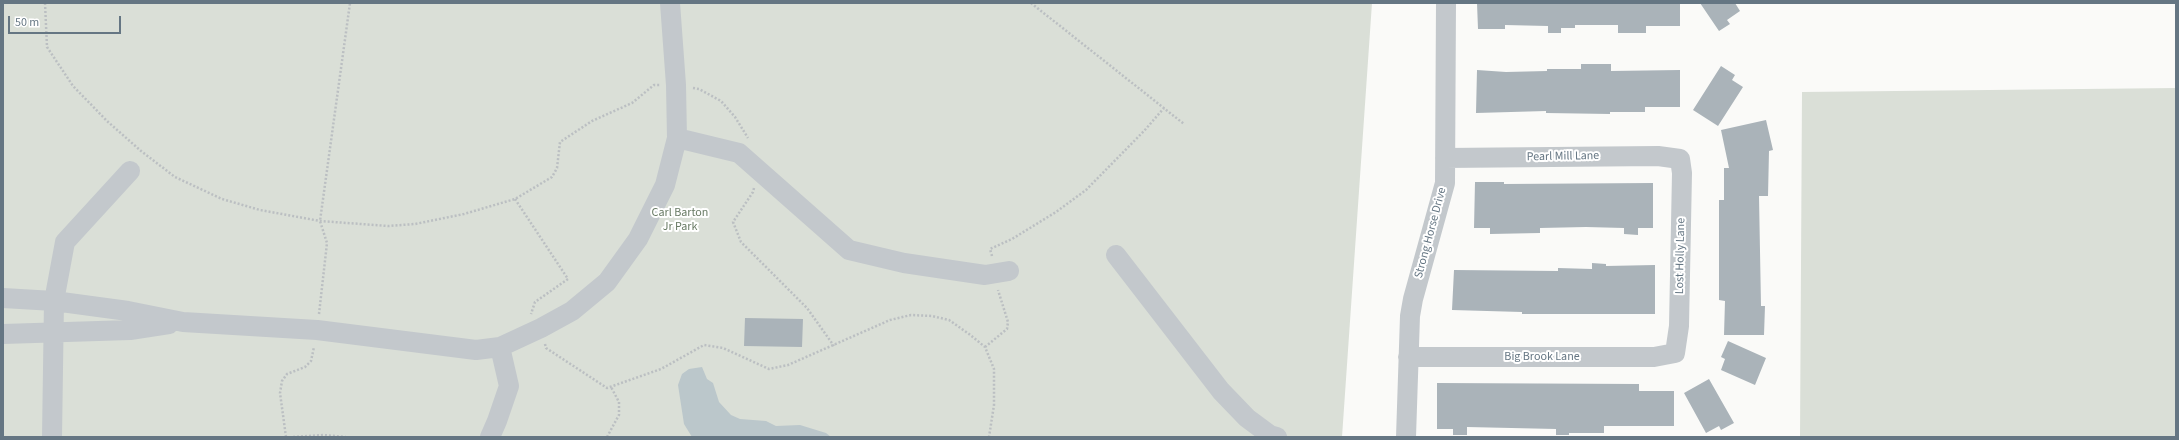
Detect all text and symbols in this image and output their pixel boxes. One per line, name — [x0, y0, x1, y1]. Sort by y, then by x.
scale bar — [10, 8, 123, 34]
text: 50 m — [15, 14, 39, 31]
street label: Pearl Mill Lane — [1527, 149, 1599, 165]
street label: Strong Horse Drive — [1412, 186, 1450, 280]
park label: Carl Barton Jr Park — [652, 206, 708, 234]
street label: Lost Holly Lane — [1673, 218, 1689, 294]
street label: Big Brook Lane — [1504, 350, 1580, 364]

